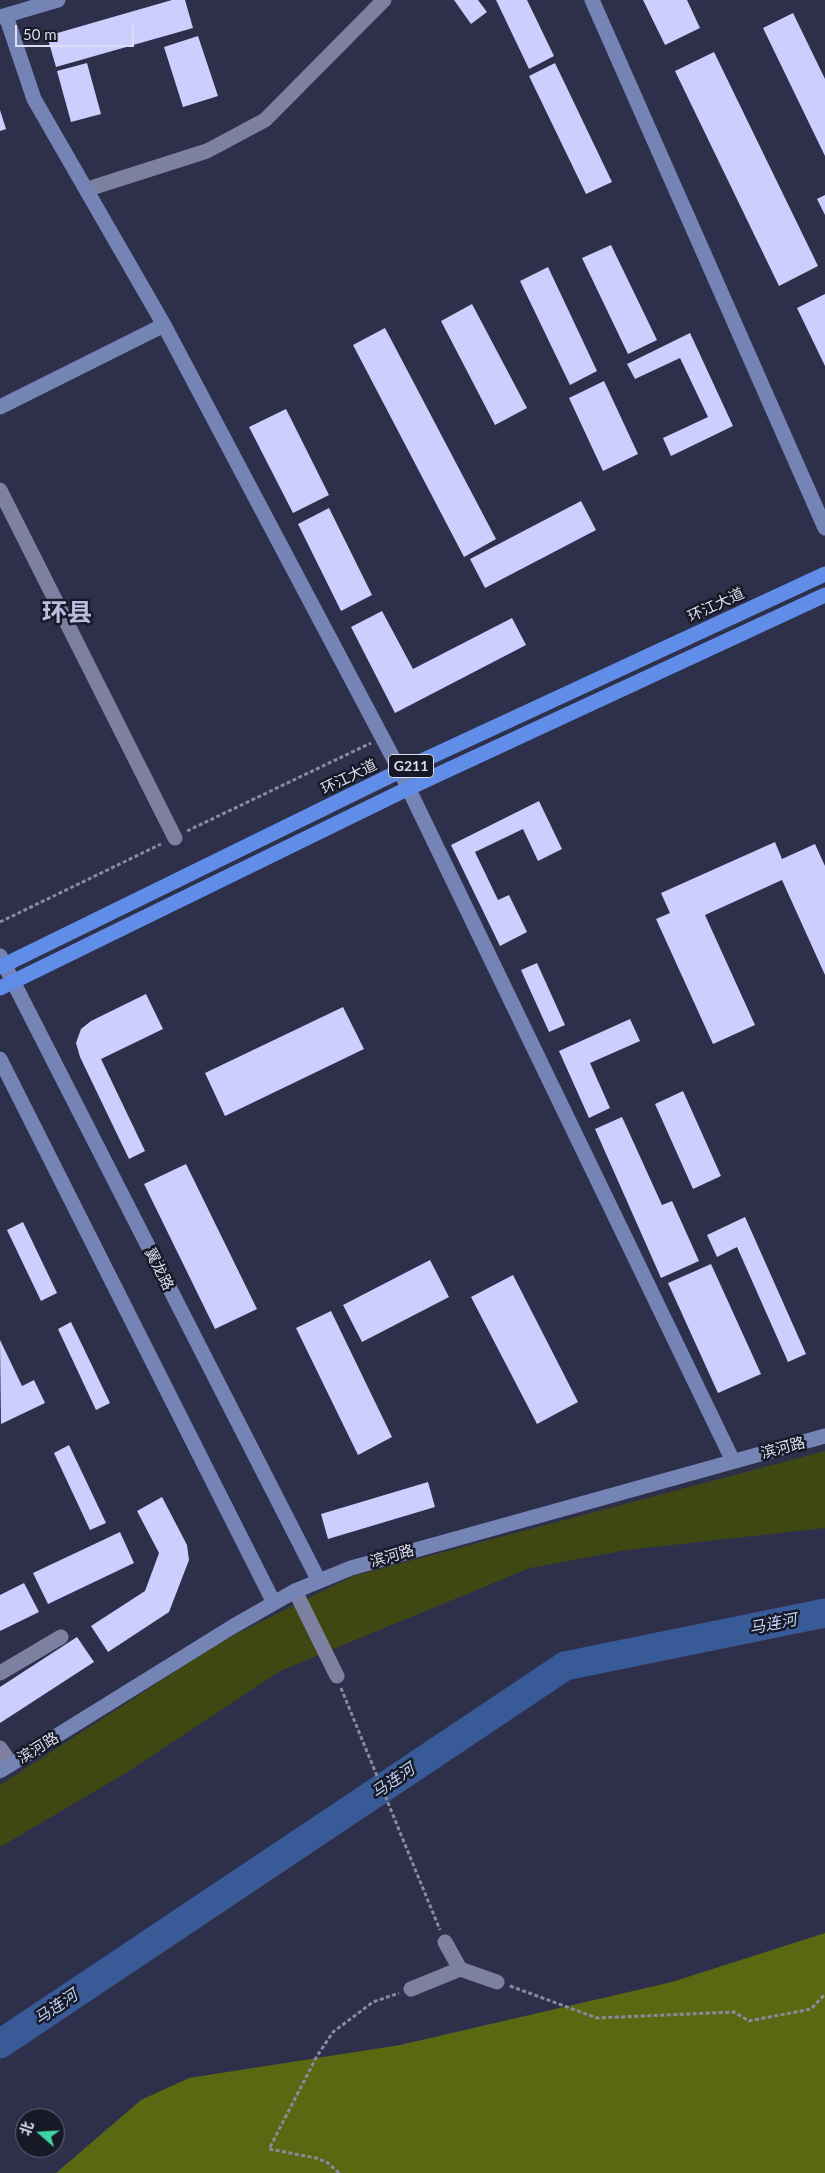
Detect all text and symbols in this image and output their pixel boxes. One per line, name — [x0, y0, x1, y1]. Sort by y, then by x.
scale bar — [18, 15, 136, 47]
text: 50 m — [23, 25, 57, 43]
street label: 环江大道 — [685, 584, 747, 626]
district label: 环县 — [42, 598, 92, 628]
road number: G211 — [388, 754, 434, 778]
street label: 环江大道 — [318, 756, 380, 798]
street label: 翼龙路 — [141, 1245, 177, 1293]
street label: 滨河路 — [759, 1433, 807, 1463]
street label: 滨河路 — [368, 1541, 416, 1571]
water label: 马连河 — [748, 1610, 798, 1638]
street label: 滨河路 — [14, 1729, 62, 1767]
water label: 马连河 — [368, 1760, 418, 1802]
water label: 马连河 — [31, 1986, 81, 2028]
north arrow — [15, 2108, 65, 2158]
text: 北 — [16, 2119, 37, 2138]

